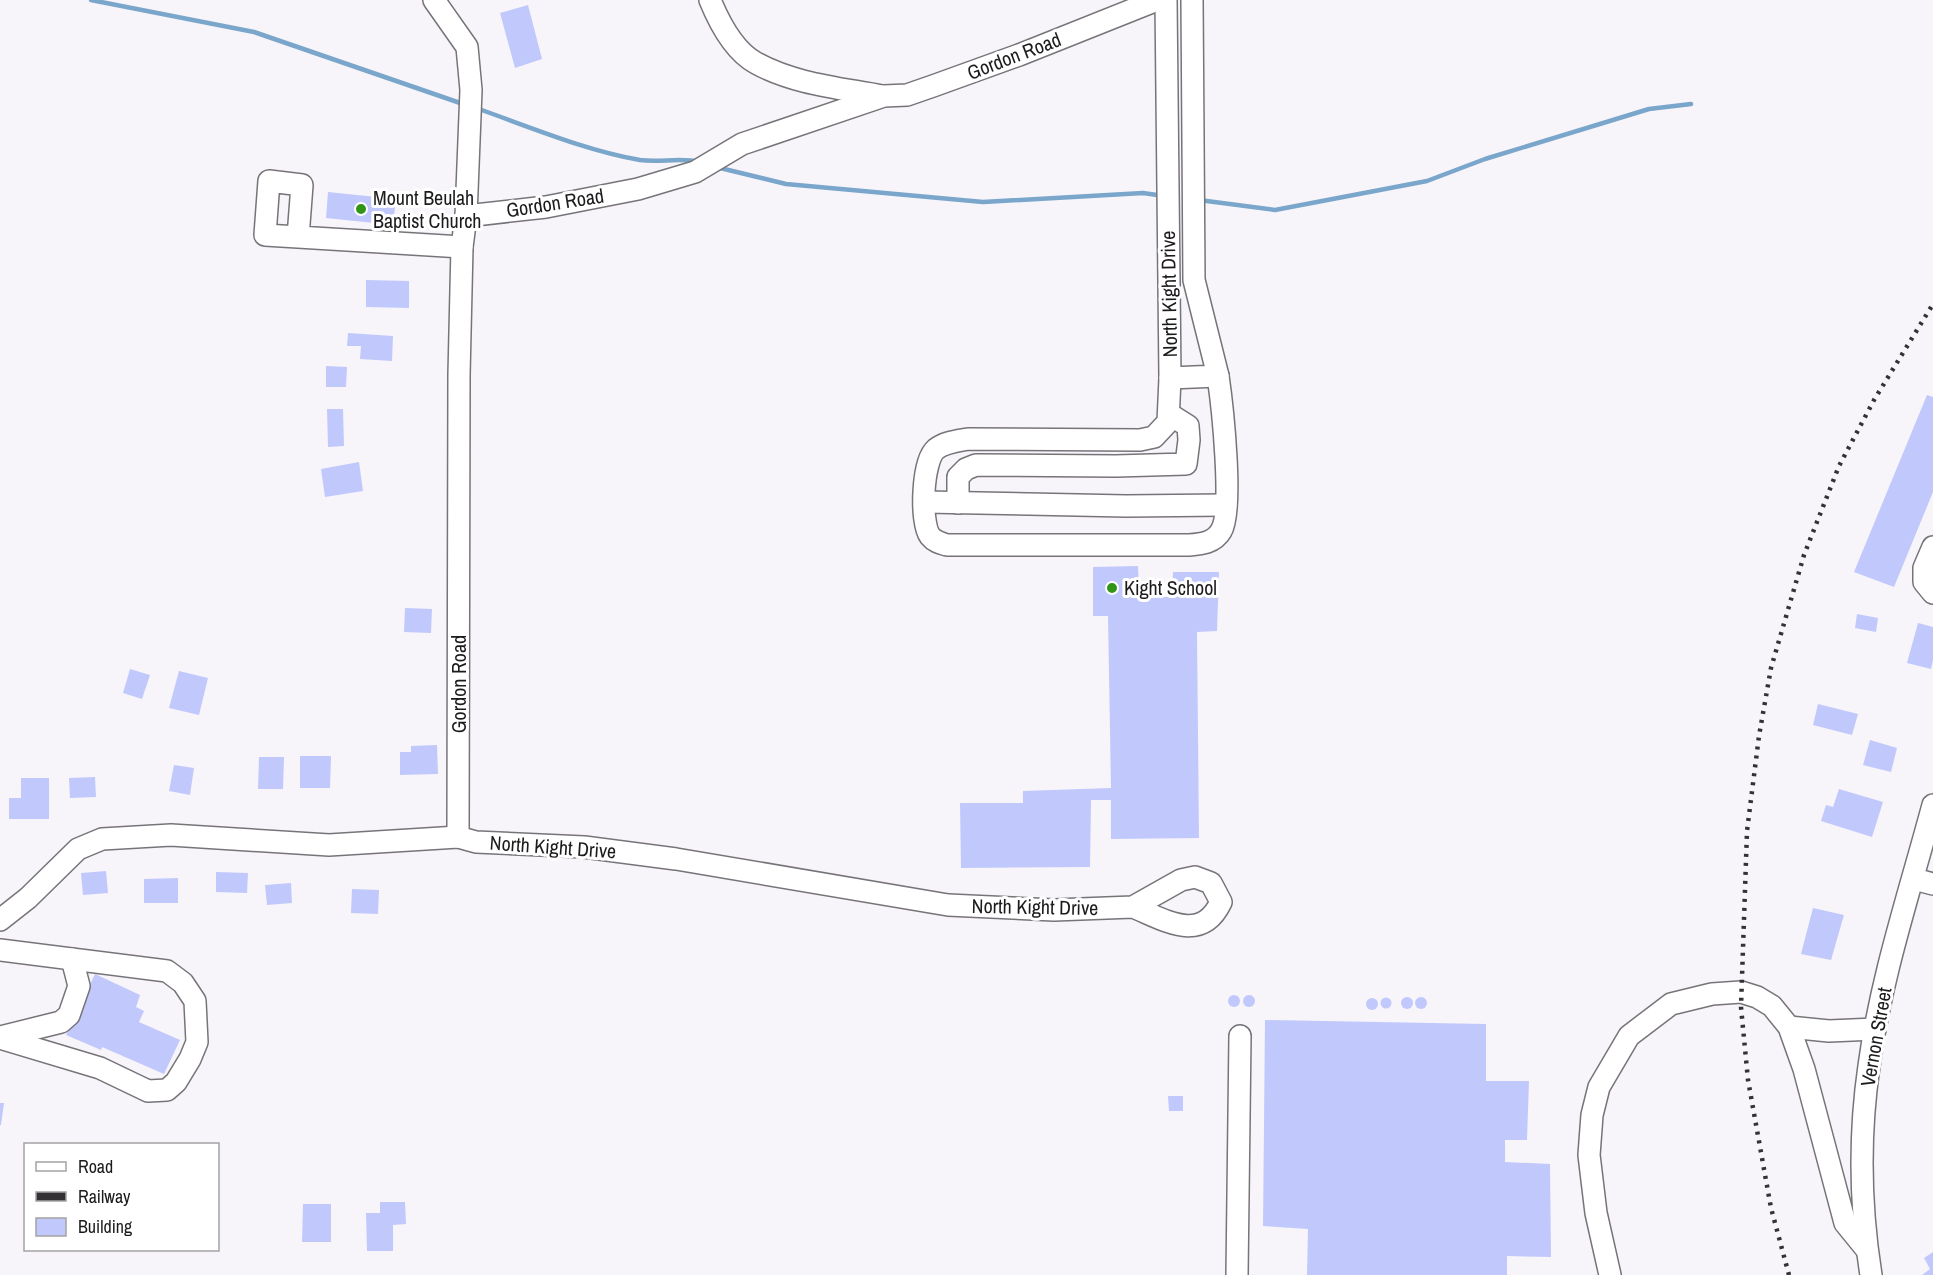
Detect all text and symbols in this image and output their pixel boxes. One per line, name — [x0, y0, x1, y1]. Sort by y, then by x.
street label: Gordon Road — [963, 25, 1065, 86]
street label: Gordon Road — [504, 181, 606, 224]
place label: Mount Beulah Baptist Church — [373, 184, 481, 234]
marker: Mount Beulah Baptist Church — [354, 202, 368, 216]
street label: North Kight Drive — [1154, 230, 1183, 358]
place label: Kight School — [1124, 574, 1217, 601]
marker: Kight School — [1105, 581, 1119, 595]
street label: Gordon Road — [445, 635, 472, 733]
street label: North Kight Drive — [489, 829, 617, 864]
street label: North Kight Drive — [971, 892, 1099, 921]
street label: Vernon Street — [1854, 985, 1898, 1089]
legend — [24, 1143, 219, 1251]
text: Road — [78, 1154, 113, 1179]
text: Railway — [78, 1184, 131, 1209]
text: Building — [78, 1214, 133, 1239]

